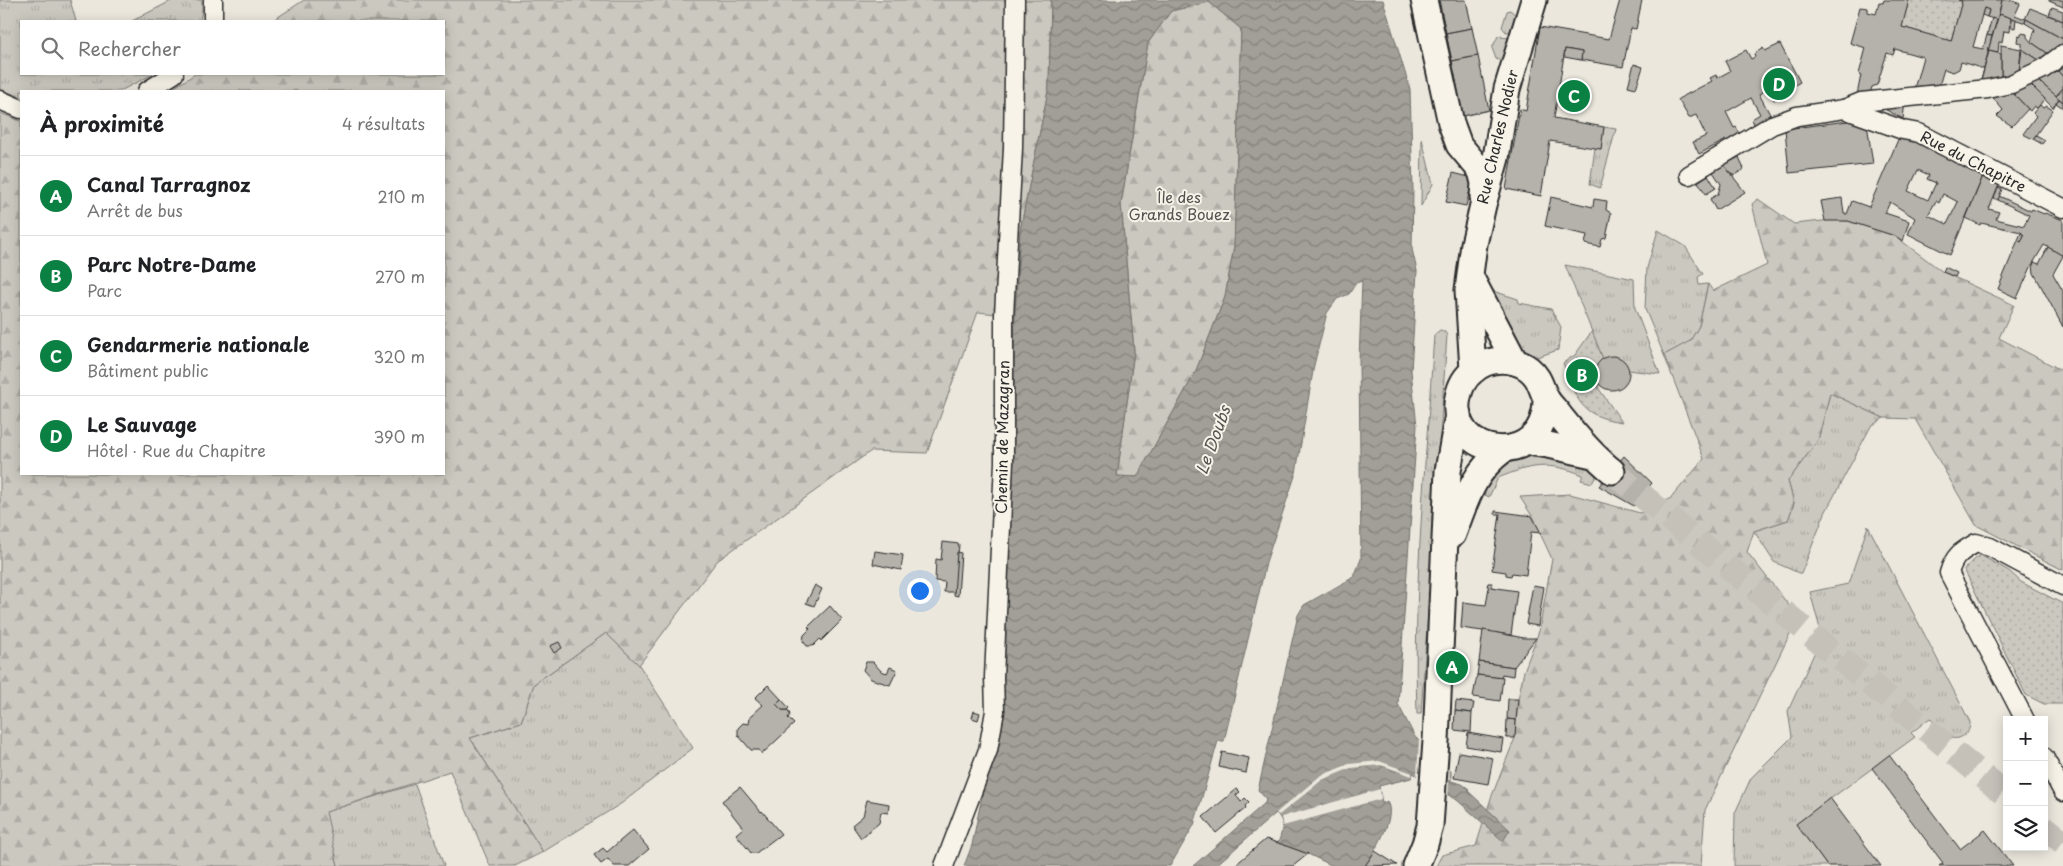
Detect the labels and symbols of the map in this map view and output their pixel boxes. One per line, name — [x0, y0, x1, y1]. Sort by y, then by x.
pin: D — [1763, 65, 1795, 103]
street label: Rue Charles Nodier — [1470, 67, 1523, 206]
pin: C — [1558, 77, 1590, 115]
street label: Rue du Chapitre — [1917, 124, 2031, 197]
park label: Île des Grands Bouez — [1128, 185, 1230, 225]
pin: B — [1566, 356, 1598, 394]
street label: Chemin de Mazagran — [989, 360, 1014, 514]
water label: Le Doubs — [1189, 401, 1236, 477]
your location — [907, 578, 933, 604]
pin: A — [1436, 648, 1468, 686]

